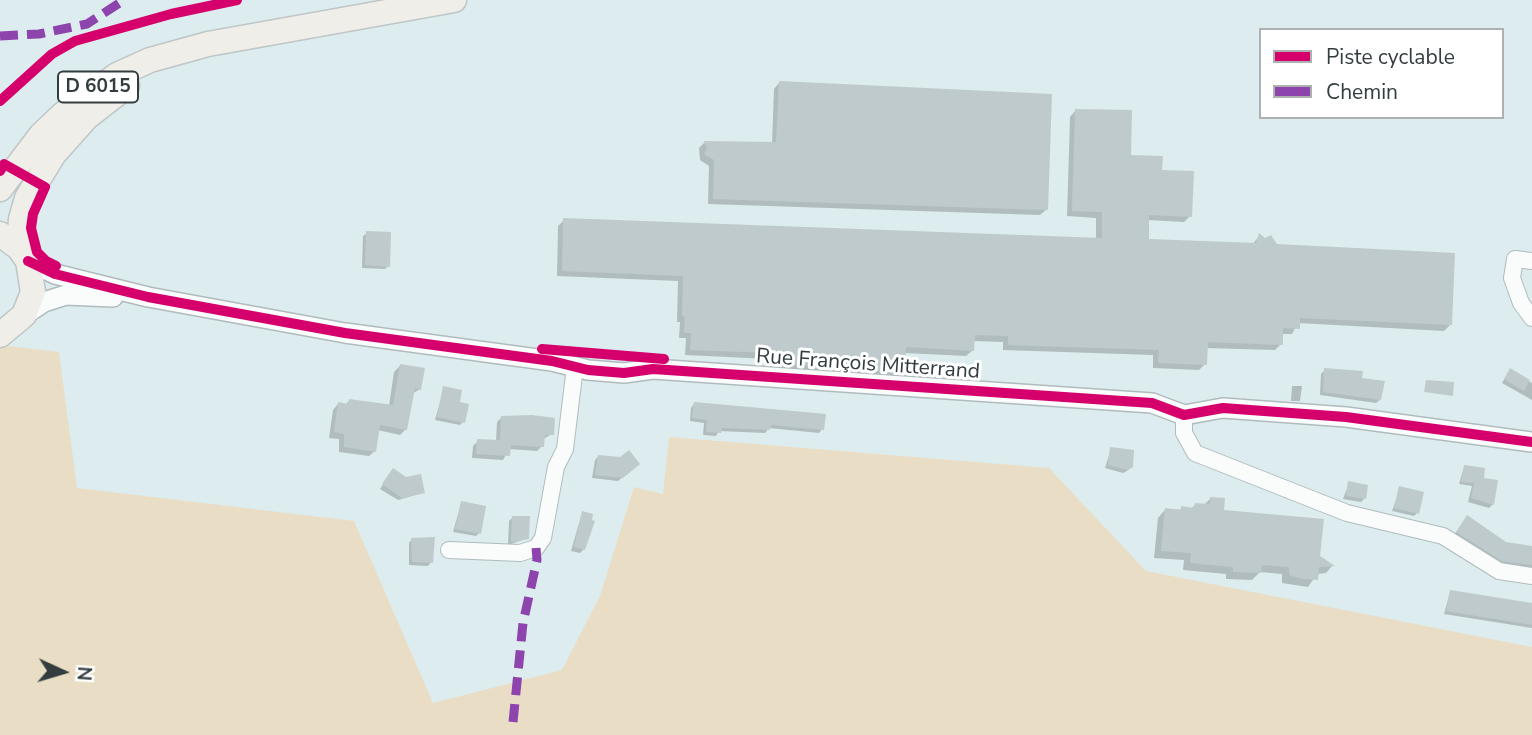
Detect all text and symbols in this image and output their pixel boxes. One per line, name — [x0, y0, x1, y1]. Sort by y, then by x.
legend — [1259, 28, 1504, 119]
text: Piste cyclable — [1326, 43, 1455, 71]
road number: D 6015 — [58, 72, 138, 102]
text: Chemin — [1326, 78, 1398, 106]
street label: Rue François Mitterrand — [755, 345, 981, 385]
north arrow — [28, 637, 98, 707]
text: N — [70, 665, 97, 681]

